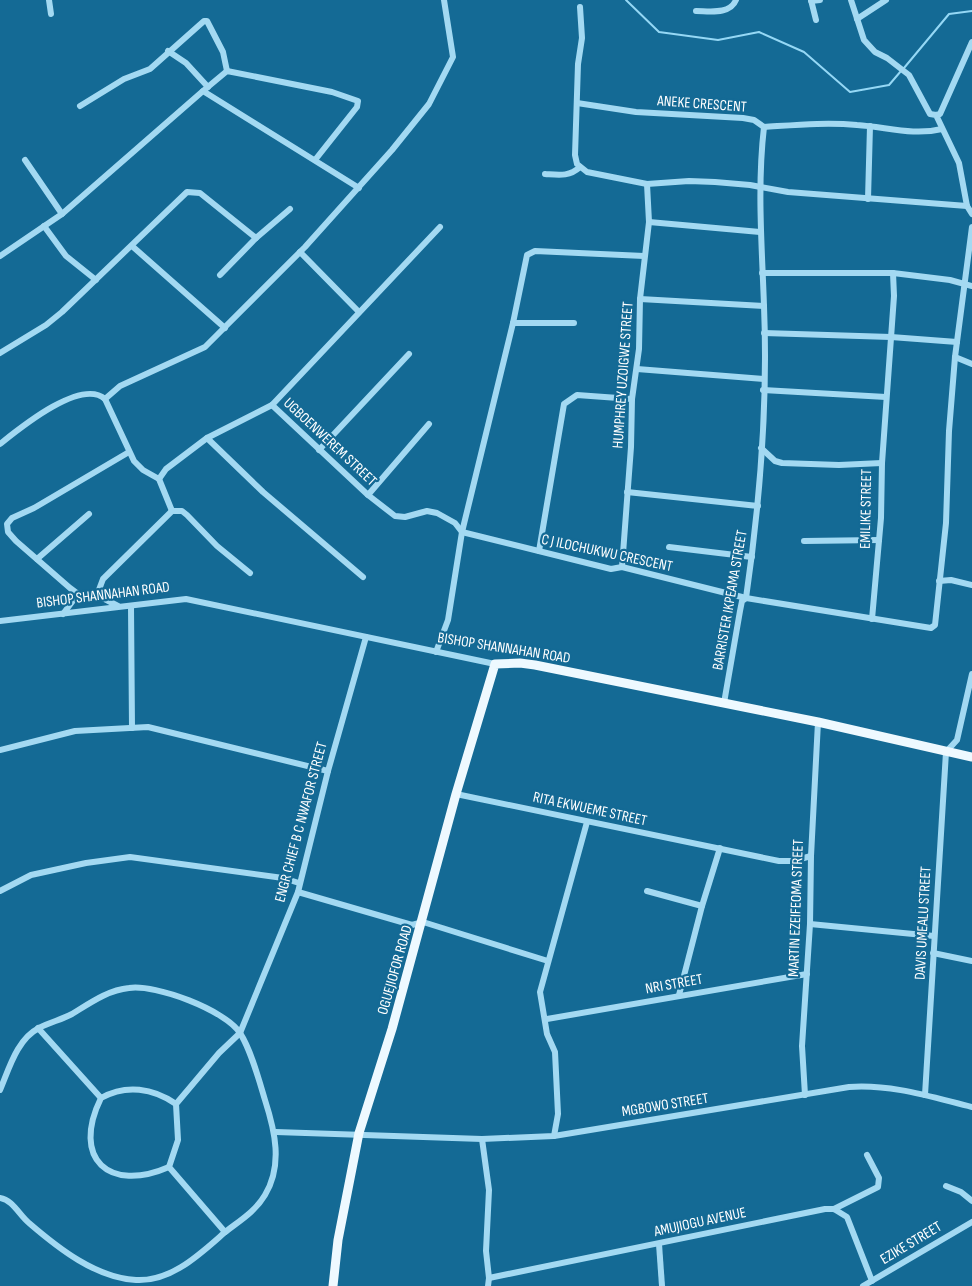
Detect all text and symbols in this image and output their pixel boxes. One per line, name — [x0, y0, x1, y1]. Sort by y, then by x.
street label: ANEKE CRESCENT — [656, 91, 747, 117]
street label: HUMPHREY UZOIGWE STREET — [608, 301, 638, 449]
street label: UGBOENWEREM STREET — [279, 394, 381, 490]
street label: EMILIKE STREET — [856, 469, 876, 549]
street label: BARRISTER IKPEAMA STREET — [708, 528, 752, 672]
street label: C J ILOCHUKWU CRESCENT — [540, 530, 674, 576]
street label: BISHOP SHANNAHAN ROAD — [35, 577, 171, 613]
street label: BISHOP SHANNAHAN ROAD — [436, 628, 572, 668]
street label: ENGR CHIEF B C NWAFOR STREET — [270, 740, 332, 904]
street label: RITA EKWUEME STREET — [531, 788, 649, 830]
street label: MARTIN EZEIFEOMA STREET — [784, 839, 808, 977]
street label: DAVIS UMEALU STREET — [911, 866, 935, 980]
street label: OGUEJIOFOR ROAD — [373, 923, 417, 1017]
street label: NRI STREET — [644, 970, 704, 998]
street label: MGBOWO STREET — [620, 1089, 710, 1121]
street label: AMUJIOGU AVENUE — [651, 1203, 748, 1241]
street label: EZIKE STREET — [877, 1217, 945, 1269]

